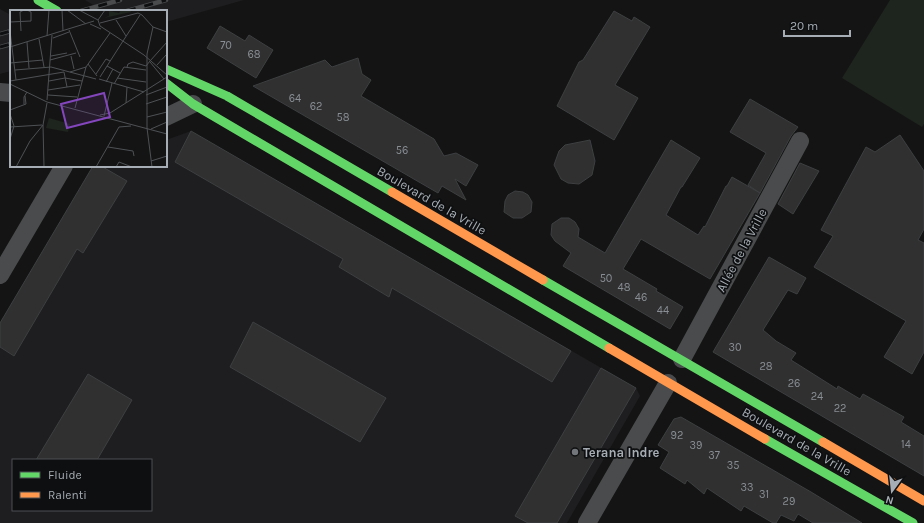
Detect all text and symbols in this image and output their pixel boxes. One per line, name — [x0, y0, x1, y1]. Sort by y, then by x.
inset map — [10, 10, 167, 167]
scale bar — [784, 12, 850, 38]
text: 20 m — [790, 19, 818, 33]
house number: 70 — [220, 39, 232, 52]
house number: 68 — [247, 48, 261, 61]
house number: 64 — [289, 92, 301, 105]
house number: 62 — [310, 100, 322, 113]
house number: 58 — [337, 111, 350, 124]
house number: 56 — [396, 144, 408, 157]
street label: Boulevard de la Vrille — [375, 163, 489, 238]
street label: Allée de la Vrille — [713, 206, 770, 294]
house number: 50 — [600, 272, 612, 285]
house number: 48 — [618, 281, 631, 294]
house number: 46 — [635, 291, 647, 304]
house number: 44 — [657, 304, 669, 317]
house number: 30 — [728, 341, 742, 354]
house number: 28 — [759, 360, 773, 373]
house number: 26 — [788, 377, 800, 390]
house number: 24 — [811, 390, 823, 403]
house number: 22 — [834, 402, 846, 415]
street label: Boulevard de la Vrille — [740, 404, 854, 479]
house number: 92 — [671, 429, 683, 442]
house number: 14 — [901, 438, 911, 451]
house number: 39 — [690, 439, 702, 452]
place label: Terana Indre — [583, 445, 660, 460]
marker: Terana Indre — [570, 447, 580, 457]
house number: 37 — [708, 449, 720, 462]
legend — [12, 459, 152, 511]
house number: 35 — [727, 459, 739, 472]
text: Fluide — [48, 468, 82, 482]
north arrow — [872, 471, 912, 511]
house number: 33 — [741, 481, 754, 494]
text: Ralenti — [48, 488, 87, 502]
house number: 31 — [759, 488, 769, 501]
text: N — [884, 493, 895, 507]
house number: 29 — [783, 495, 795, 508]

